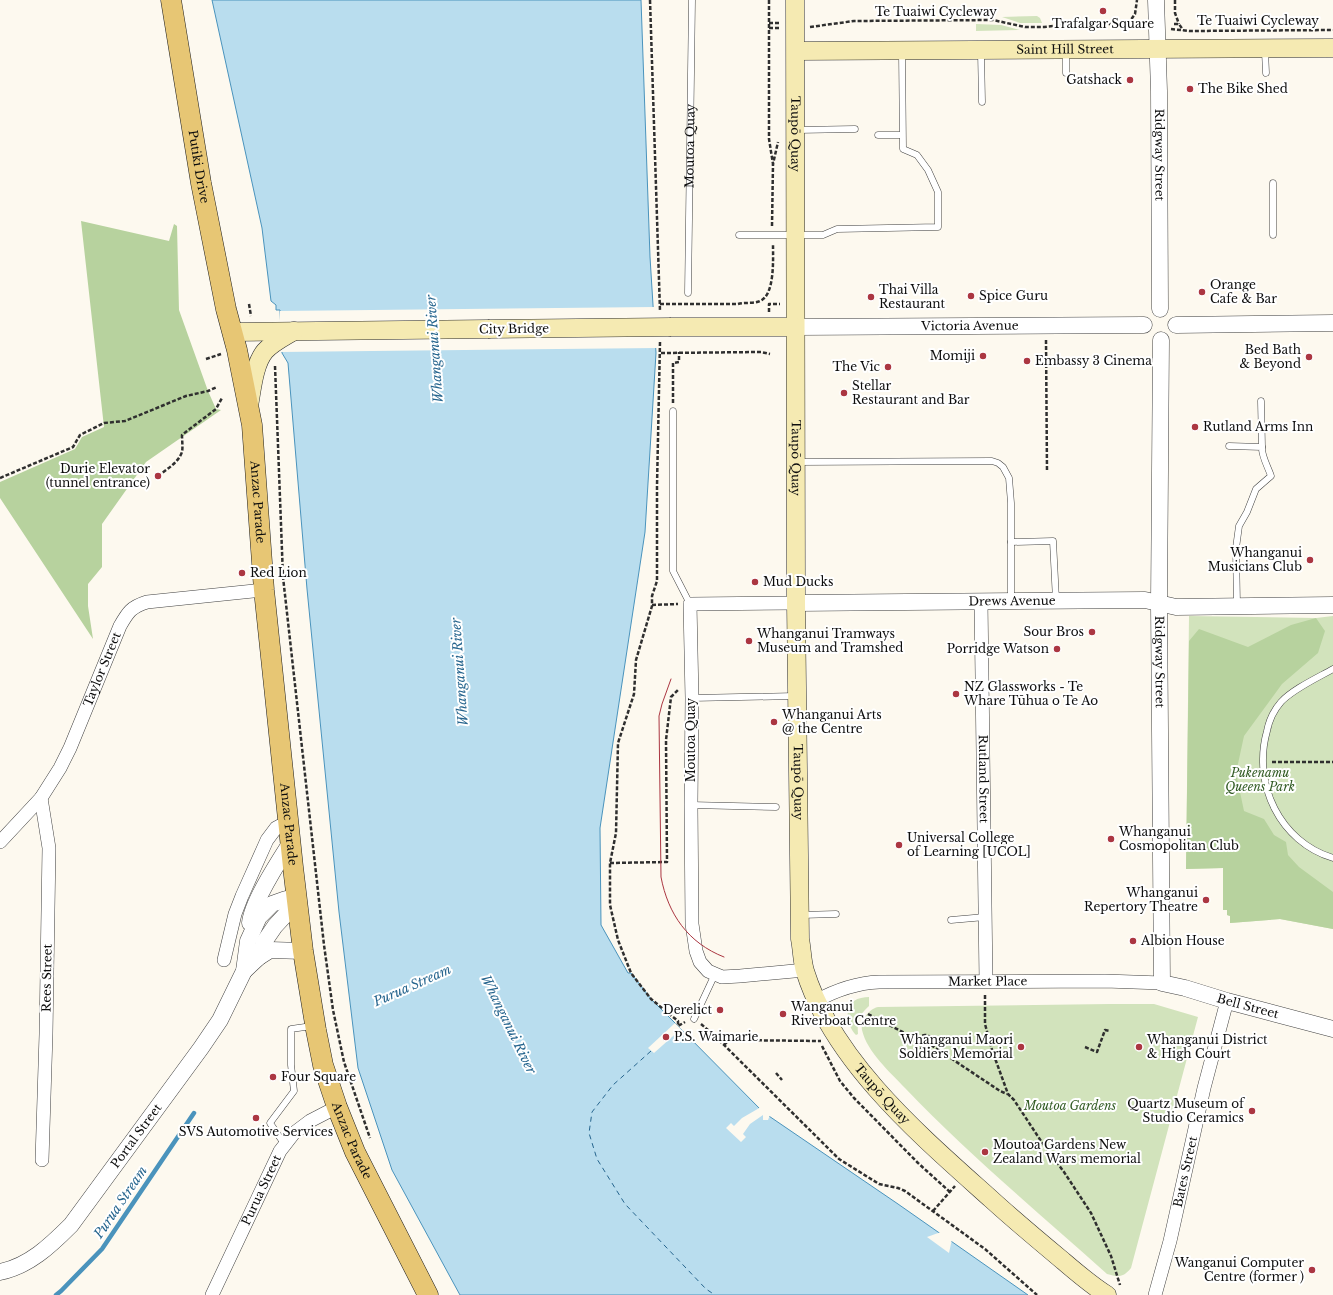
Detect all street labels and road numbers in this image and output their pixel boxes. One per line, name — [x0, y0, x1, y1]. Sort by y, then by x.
street label: Te Tuaiwi Cycleway — [875, 4, 997, 19]
street label: Te Tuaiwi Cycleway — [1197, 13, 1319, 28]
street label: Saint Hill Street — [1016, 41, 1114, 57]
street label: Taupō Quay — [788, 96, 803, 172]
street label: Moutoa Quay — [681, 103, 698, 188]
street label: Ridgway Street — [1152, 109, 1168, 202]
street label: Putiki Drive — [185, 129, 213, 205]
street label: Victoria Avenue — [920, 318, 1019, 333]
street label: City Bridge — [479, 320, 549, 337]
street label: Taupō Quay — [789, 420, 804, 496]
street label: Anzac Parade — [248, 459, 269, 544]
street label: Drews Avenue — [968, 593, 1056, 609]
street label: Ridgway Street — [1152, 616, 1168, 709]
street label: Taylor Street — [80, 629, 124, 709]
street label: Moutoa Quay — [683, 697, 698, 782]
street label: Rutland Street — [976, 735, 992, 824]
street label: Taupō Quay — [791, 744, 807, 820]
street label: Anzac Parade — [277, 781, 301, 867]
street label: Rees Street — [38, 943, 55, 1012]
street label: Market Place — [948, 973, 1027, 989]
street label: Bell Street — [1215, 990, 1281, 1021]
street label: Taupō Quay — [852, 1061, 914, 1127]
street label: Anzac Parade — [329, 1099, 376, 1182]
street label: Portal Street — [107, 1100, 165, 1171]
street label: Bates Street — [1170, 1134, 1200, 1209]
street label: Purua Street — [238, 1152, 284, 1228]

